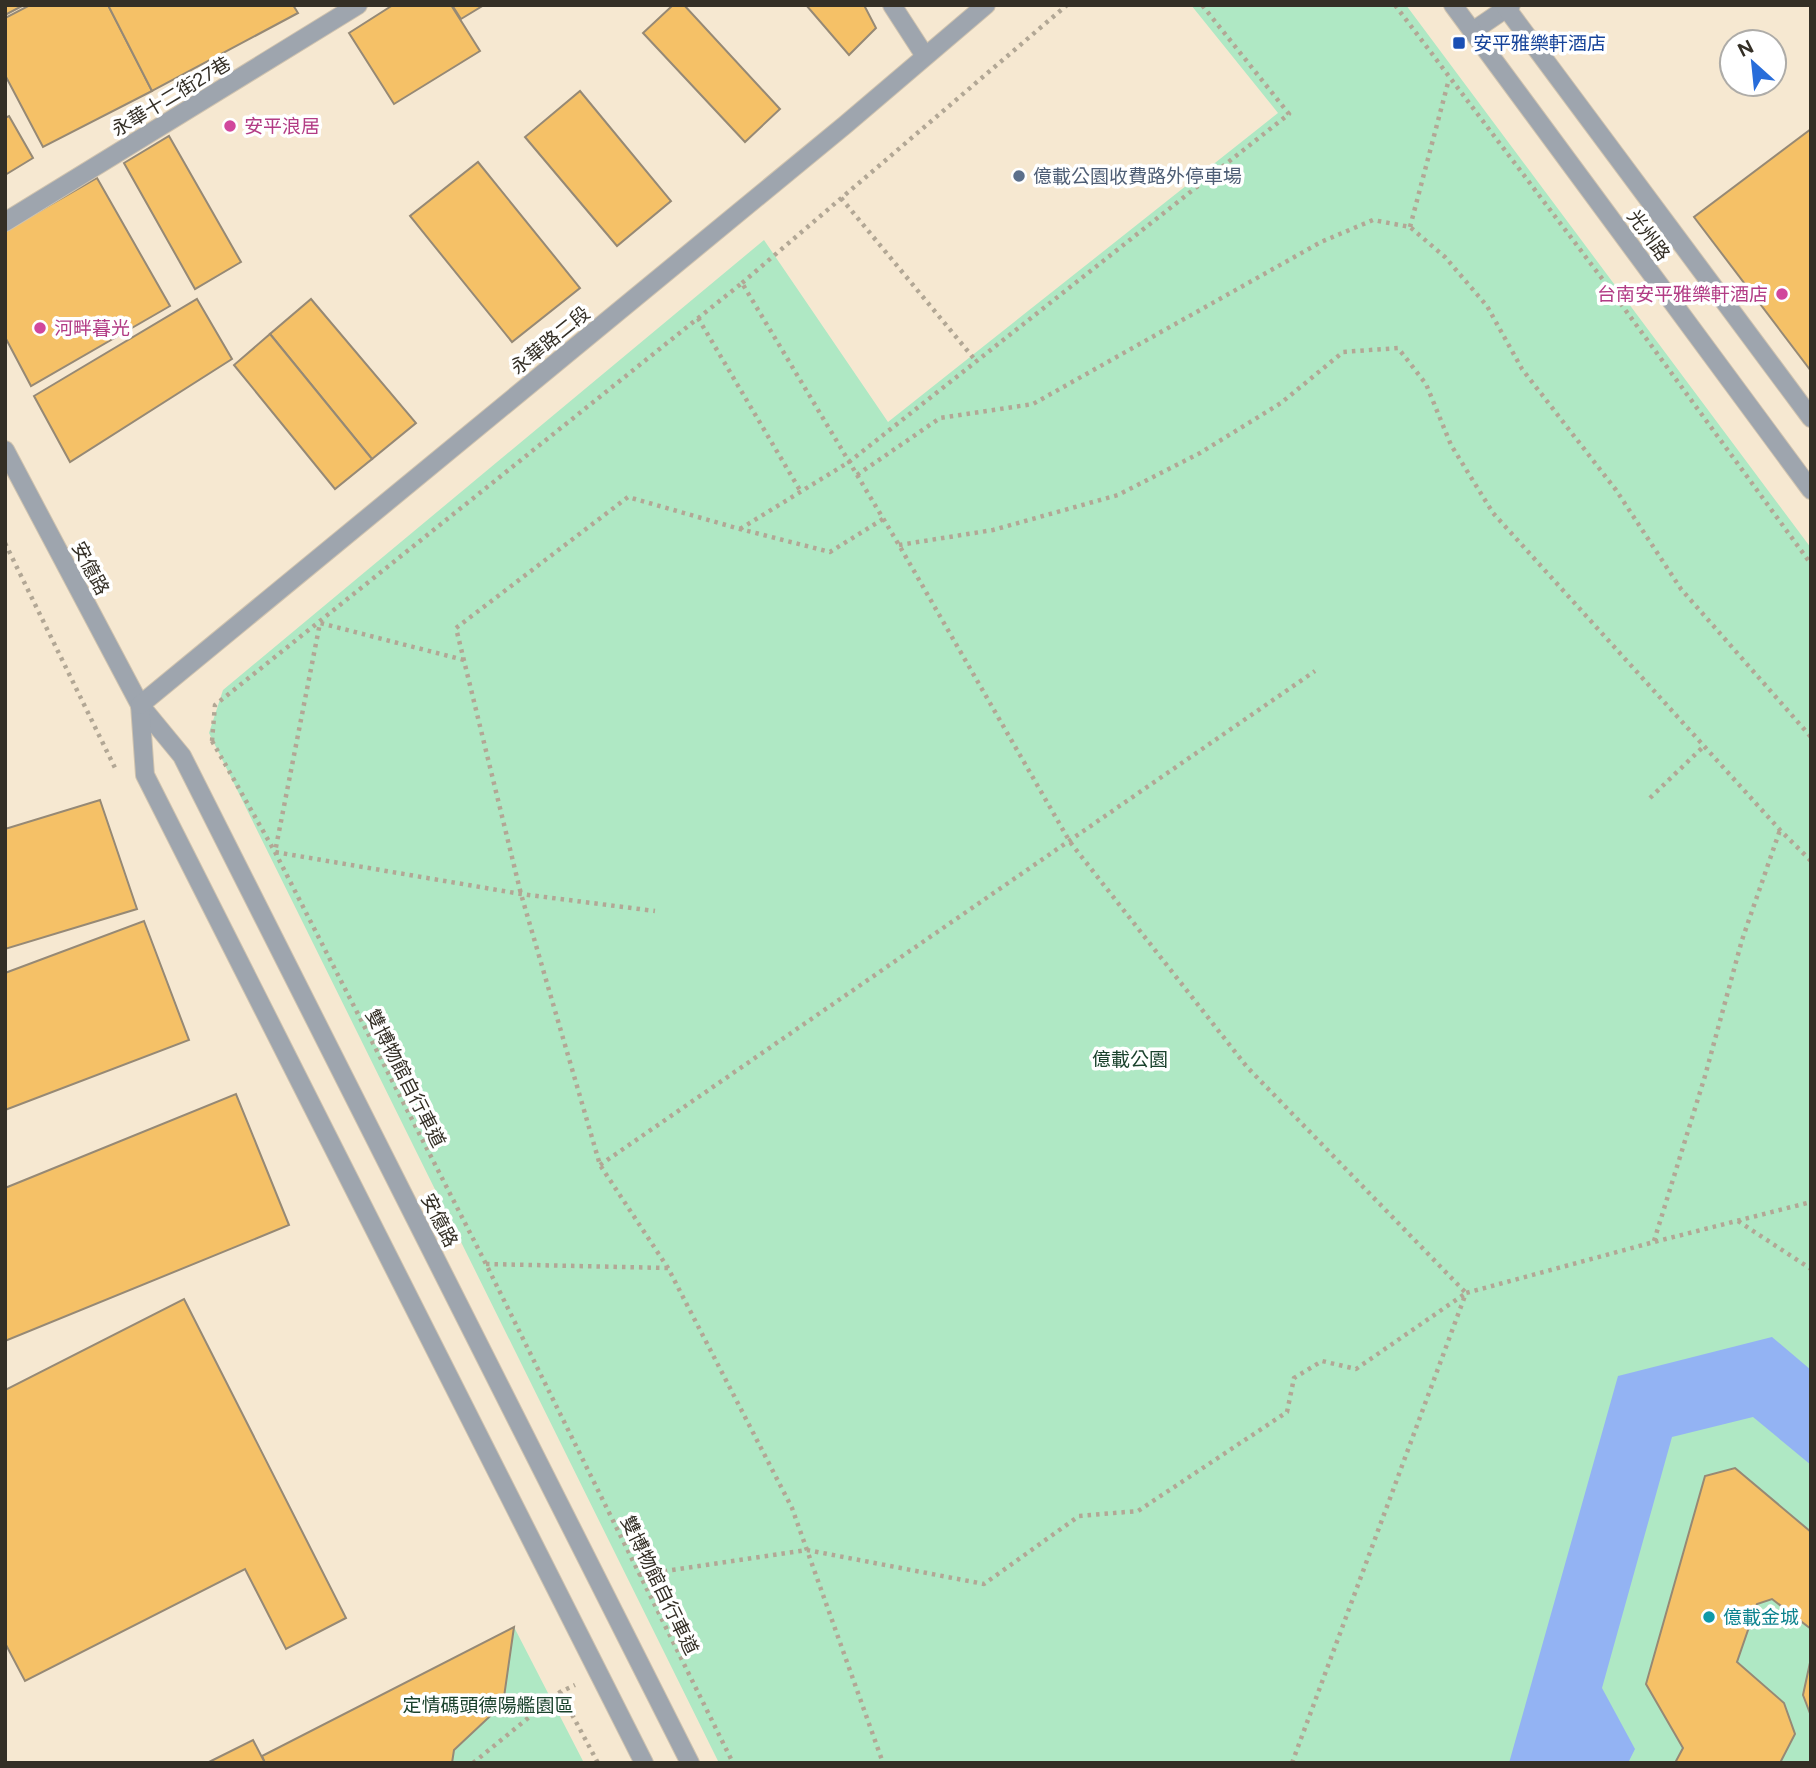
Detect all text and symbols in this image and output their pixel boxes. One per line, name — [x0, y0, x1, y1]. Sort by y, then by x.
north arrow — [1718, 28, 1788, 98]
place label: 安平雅樂軒酒店 — [1473, 32, 1606, 55]
marker: 安平雅樂軒酒店 — [1451, 35, 1467, 51]
text: N — [1734, 35, 1757, 62]
street label: 永華十二街27巷 — [108, 52, 235, 141]
place label: 安平浪居 — [244, 115, 320, 138]
marker: 安平浪居 — [222, 118, 238, 134]
place label: 億載公園收費路外停車場 — [1033, 165, 1242, 188]
marker: 億載公園收費路外停車場 — [1011, 168, 1027, 184]
street label: 光州路 — [1623, 205, 1675, 265]
place label: 台南安平雅樂軒酒店 — [1597, 283, 1768, 306]
marker: 台南安平雅樂軒酒店 — [1774, 286, 1790, 302]
street label: 永華路二段 — [506, 302, 594, 379]
place label: 河畔暮光 — [54, 317, 130, 340]
marker: 河畔暮光 — [32, 320, 48, 336]
street label: 安億路 — [67, 538, 114, 599]
street label: 雙博物館自行車道 — [361, 1005, 450, 1151]
park label: 億載公園 — [1092, 1048, 1168, 1071]
street label: 安億路 — [416, 1190, 463, 1251]
street label: 雙博物館自行車道 — [616, 1512, 703, 1659]
place label: 億載金城 — [1723, 1606, 1799, 1629]
marker: 億載金城 — [1701, 1609, 1717, 1625]
park label: 定情碼頭德陽艦園區 — [402, 1694, 574, 1717]

